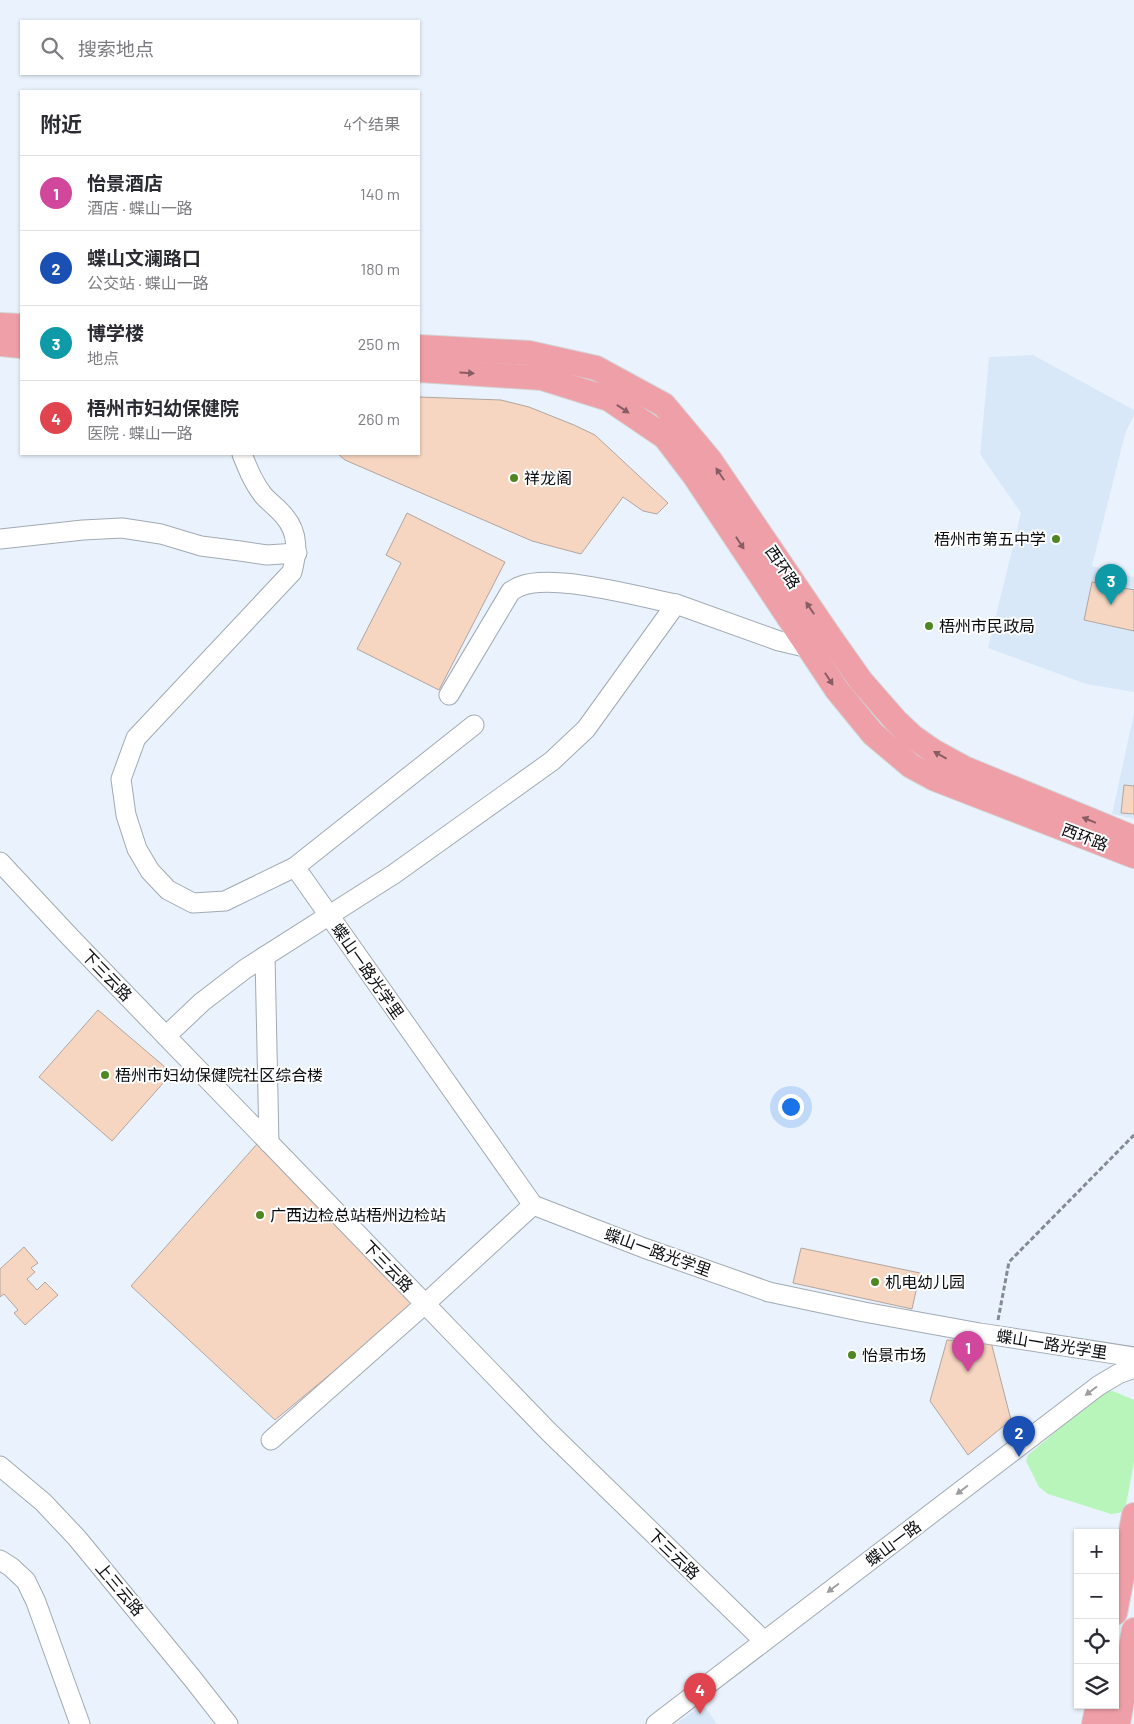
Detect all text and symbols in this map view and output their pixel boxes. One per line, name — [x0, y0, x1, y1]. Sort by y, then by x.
search box — [20, 20, 420, 75]
icon: search — [38, 34, 66, 62]
text: 搜索地点 — [78, 37, 154, 60]
text: 附近 — [40, 111, 82, 136]
text: 4个结果 — [343, 114, 400, 133]
text: 怡景酒店 — [87, 171, 163, 194]
text: 1 — [53, 184, 59, 203]
text: 140 m — [360, 184, 400, 203]
text: 酒店 · 蝶山一路 — [87, 198, 193, 217]
text: 蝶山文澜路口 — [87, 246, 201, 269]
text: 2 — [52, 259, 60, 278]
text: 180 m — [361, 259, 400, 278]
text: 公交站 · 蝶山一路 — [87, 273, 209, 292]
text: 博学楼 — [87, 321, 144, 344]
text: 3 — [52, 334, 60, 353]
text: 250 m — [358, 334, 400, 353]
text: 地点 — [87, 348, 119, 367]
one-way arrow — [460, 370, 476, 378]
text: 梧州市妇幼保健院 — [87, 396, 239, 419]
one-way arrow — [617, 404, 630, 414]
text: 4 — [51, 409, 61, 428]
text: 260 m — [358, 409, 400, 428]
text: 医院 · 蝶山一路 — [87, 423, 193, 442]
one-way arrow — [715, 467, 725, 480]
place label: 祥龙阁 — [524, 468, 572, 487]
marker: 祥龙阁 — [508, 472, 520, 484]
place label: 梧州市第五中学 — [934, 529, 1046, 548]
marker: 梧州市第五中学 — [1050, 533, 1062, 545]
one-way arrow — [735, 536, 744, 550]
street label: 西环路 — [762, 542, 805, 592]
pin: 3 — [1095, 564, 1127, 605]
one-way arrow — [805, 602, 815, 615]
place label: 梧州市民政局 — [939, 616, 1035, 635]
marker: 梧州市民政局 — [923, 620, 935, 632]
one-way arrow — [824, 672, 834, 686]
one-way arrow — [933, 751, 947, 759]
one-way arrow — [1082, 815, 1096, 823]
street label: 西环路 — [1059, 819, 1111, 854]
street label: 蝶山一路光学里 — [329, 919, 408, 1022]
street label: 下三云路 — [78, 945, 136, 1004]
place label: 梧州市妇幼保健院社区综合楼 — [115, 1065, 323, 1084]
marker: 梧州市妇幼保健院社区综合楼 — [99, 1069, 111, 1081]
your location — [778, 1094, 804, 1120]
place label: 广西边检总站梧州边检站 — [270, 1205, 446, 1224]
marker: 广西边检总站梧州边检站 — [254, 1209, 266, 1221]
street label: 蝶山一路光学里 — [602, 1223, 714, 1280]
street label: 下三云路 — [359, 1236, 417, 1295]
place label: 机电幼儿园 — [885, 1272, 965, 1291]
marker: 机电幼儿园 — [869, 1276, 881, 1288]
street label: 蝶山一路光学里 — [995, 1325, 1109, 1362]
pin: 1 — [952, 1331, 984, 1372]
place label: 怡景市场 — [862, 1345, 926, 1364]
marker: 怡景市场 — [846, 1349, 858, 1361]
one-way arrow — [1084, 1386, 1098, 1396]
pin: 2 — [1003, 1416, 1035, 1457]
one-way arrow — [956, 1484, 969, 1495]
street label: 蝶山一路 — [861, 1516, 924, 1569]
street label: 下三云路 — [645, 1525, 704, 1583]
map controls — [1074, 1529, 1119, 1709]
button: + — [1074, 1529, 1119, 1574]
street label: 上三云路 — [93, 1558, 148, 1619]
button: − — [1074, 1574, 1119, 1619]
one-way arrow — [827, 1583, 840, 1594]
button: locate — [1074, 1619, 1119, 1664]
button: layers — [1074, 1664, 1119, 1709]
pin: 4 — [684, 1673, 716, 1714]

